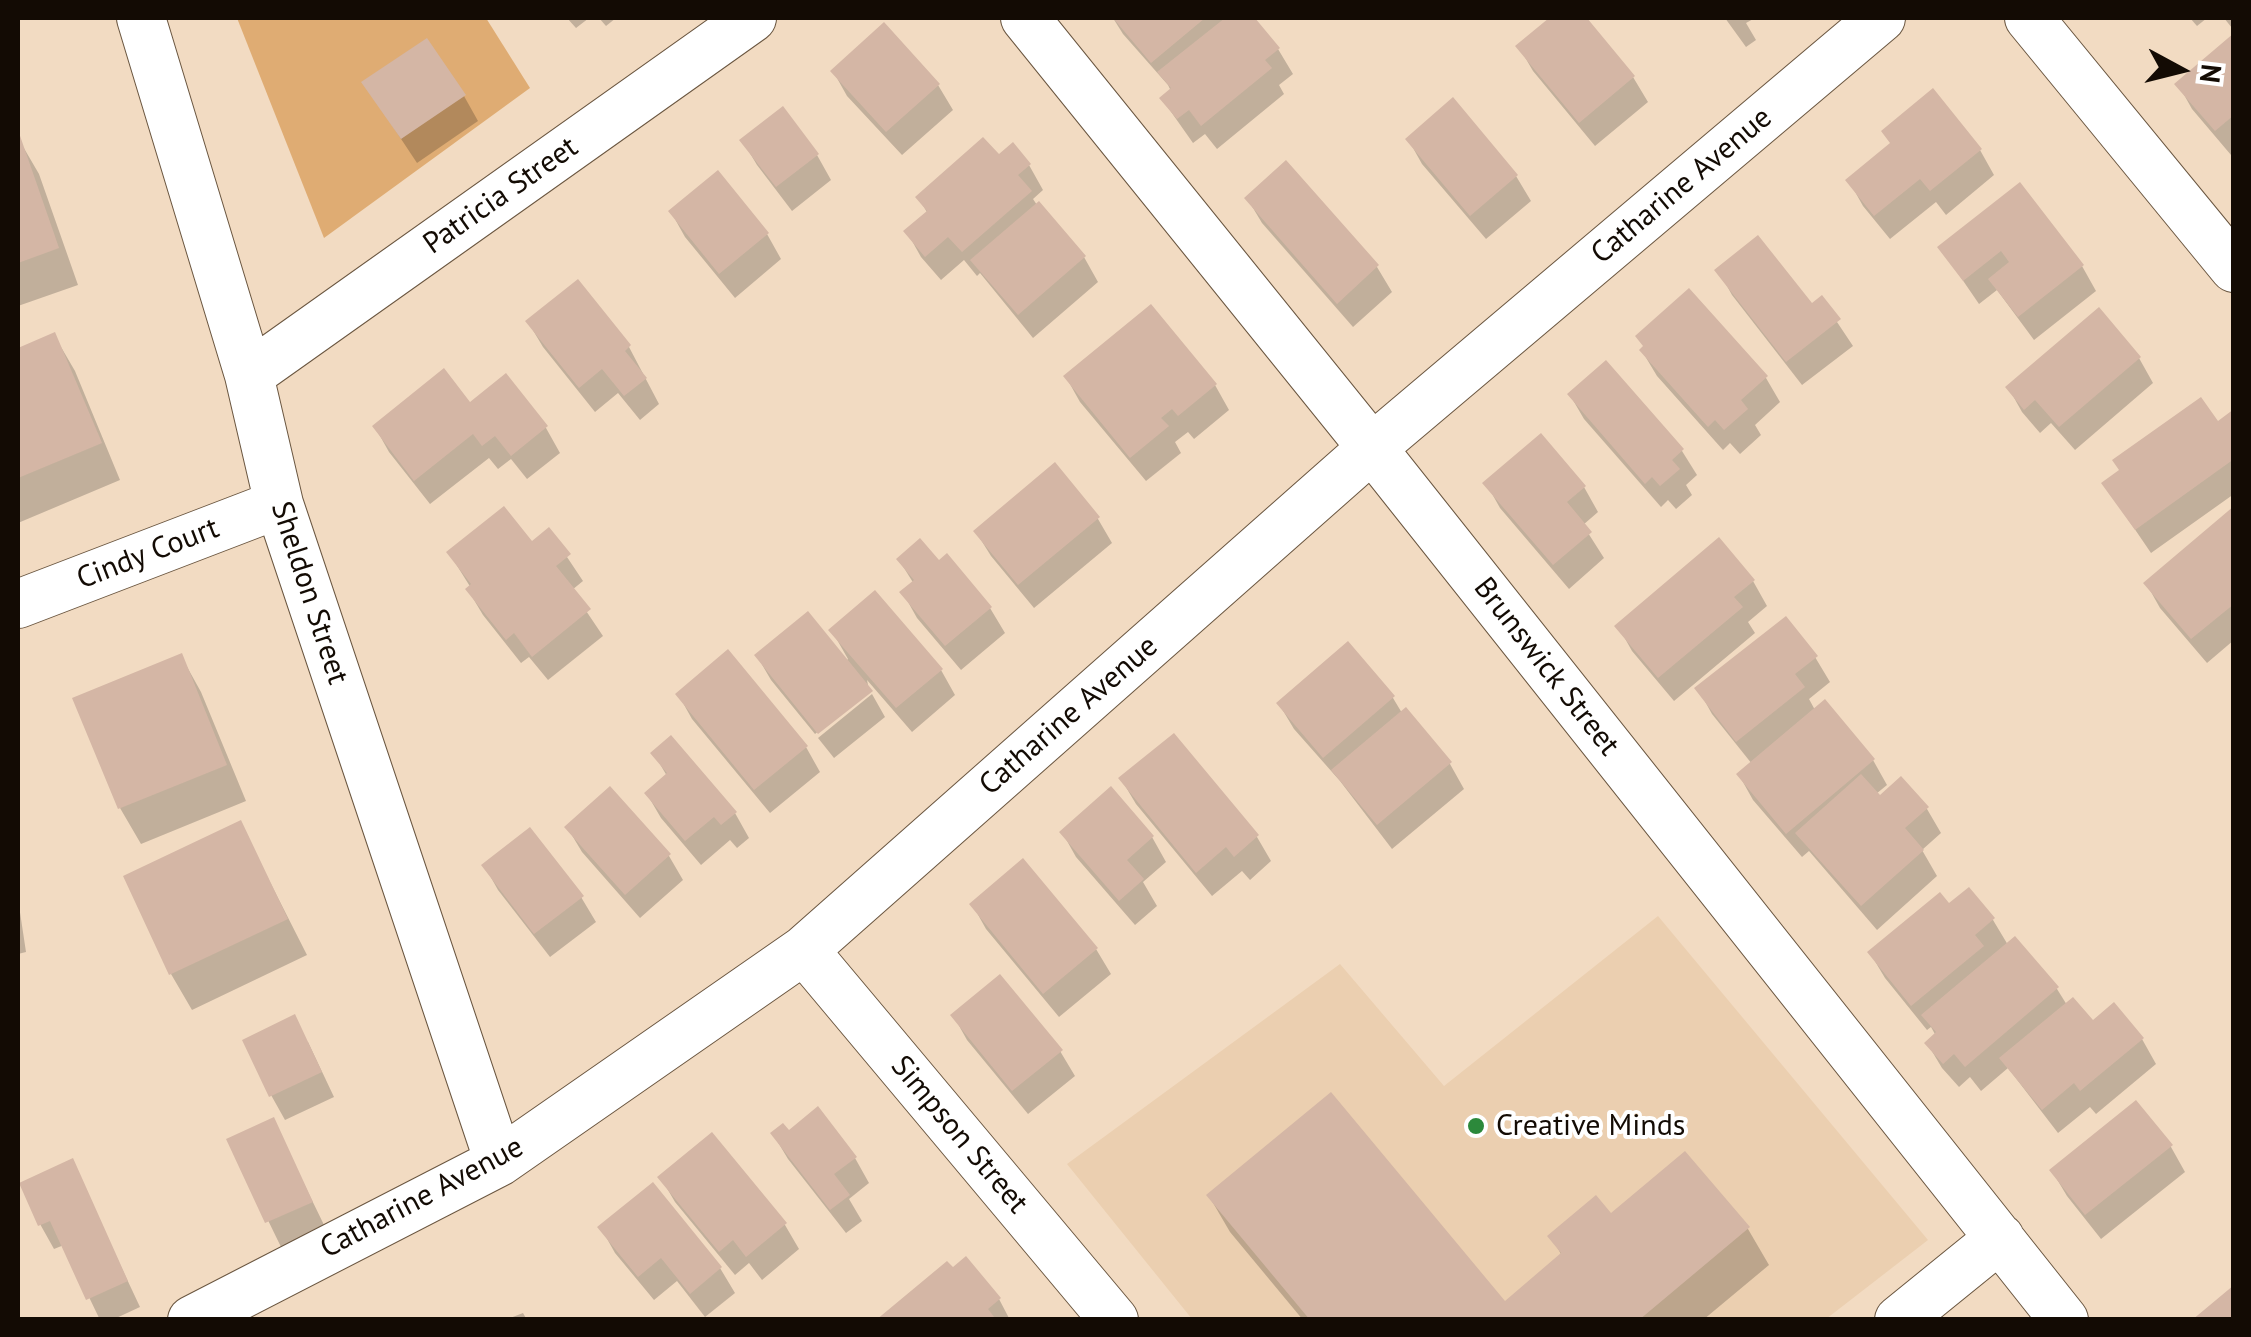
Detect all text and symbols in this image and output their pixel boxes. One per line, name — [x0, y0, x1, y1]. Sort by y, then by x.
north arrow — [2131, 20, 2231, 120]
text: N — [2192, 62, 2231, 85]
street label: Catharine Avenue — [1584, 100, 1780, 272]
street label: Patricia Street — [417, 130, 585, 262]
street label: Sheldon Street — [263, 497, 355, 689]
street label: Cindy Court — [72, 510, 224, 598]
street label: Brunswick Street — [1465, 571, 1627, 763]
street label: Catharine Avenue — [972, 629, 1166, 803]
street label: Simpson Street — [883, 1049, 1035, 1221]
place label: Creative Minds — [1496, 1108, 1685, 1144]
marker: Creative Minds — [1465, 1115, 1487, 1137]
street label: Catharine Avenue — [314, 1129, 530, 1267]

